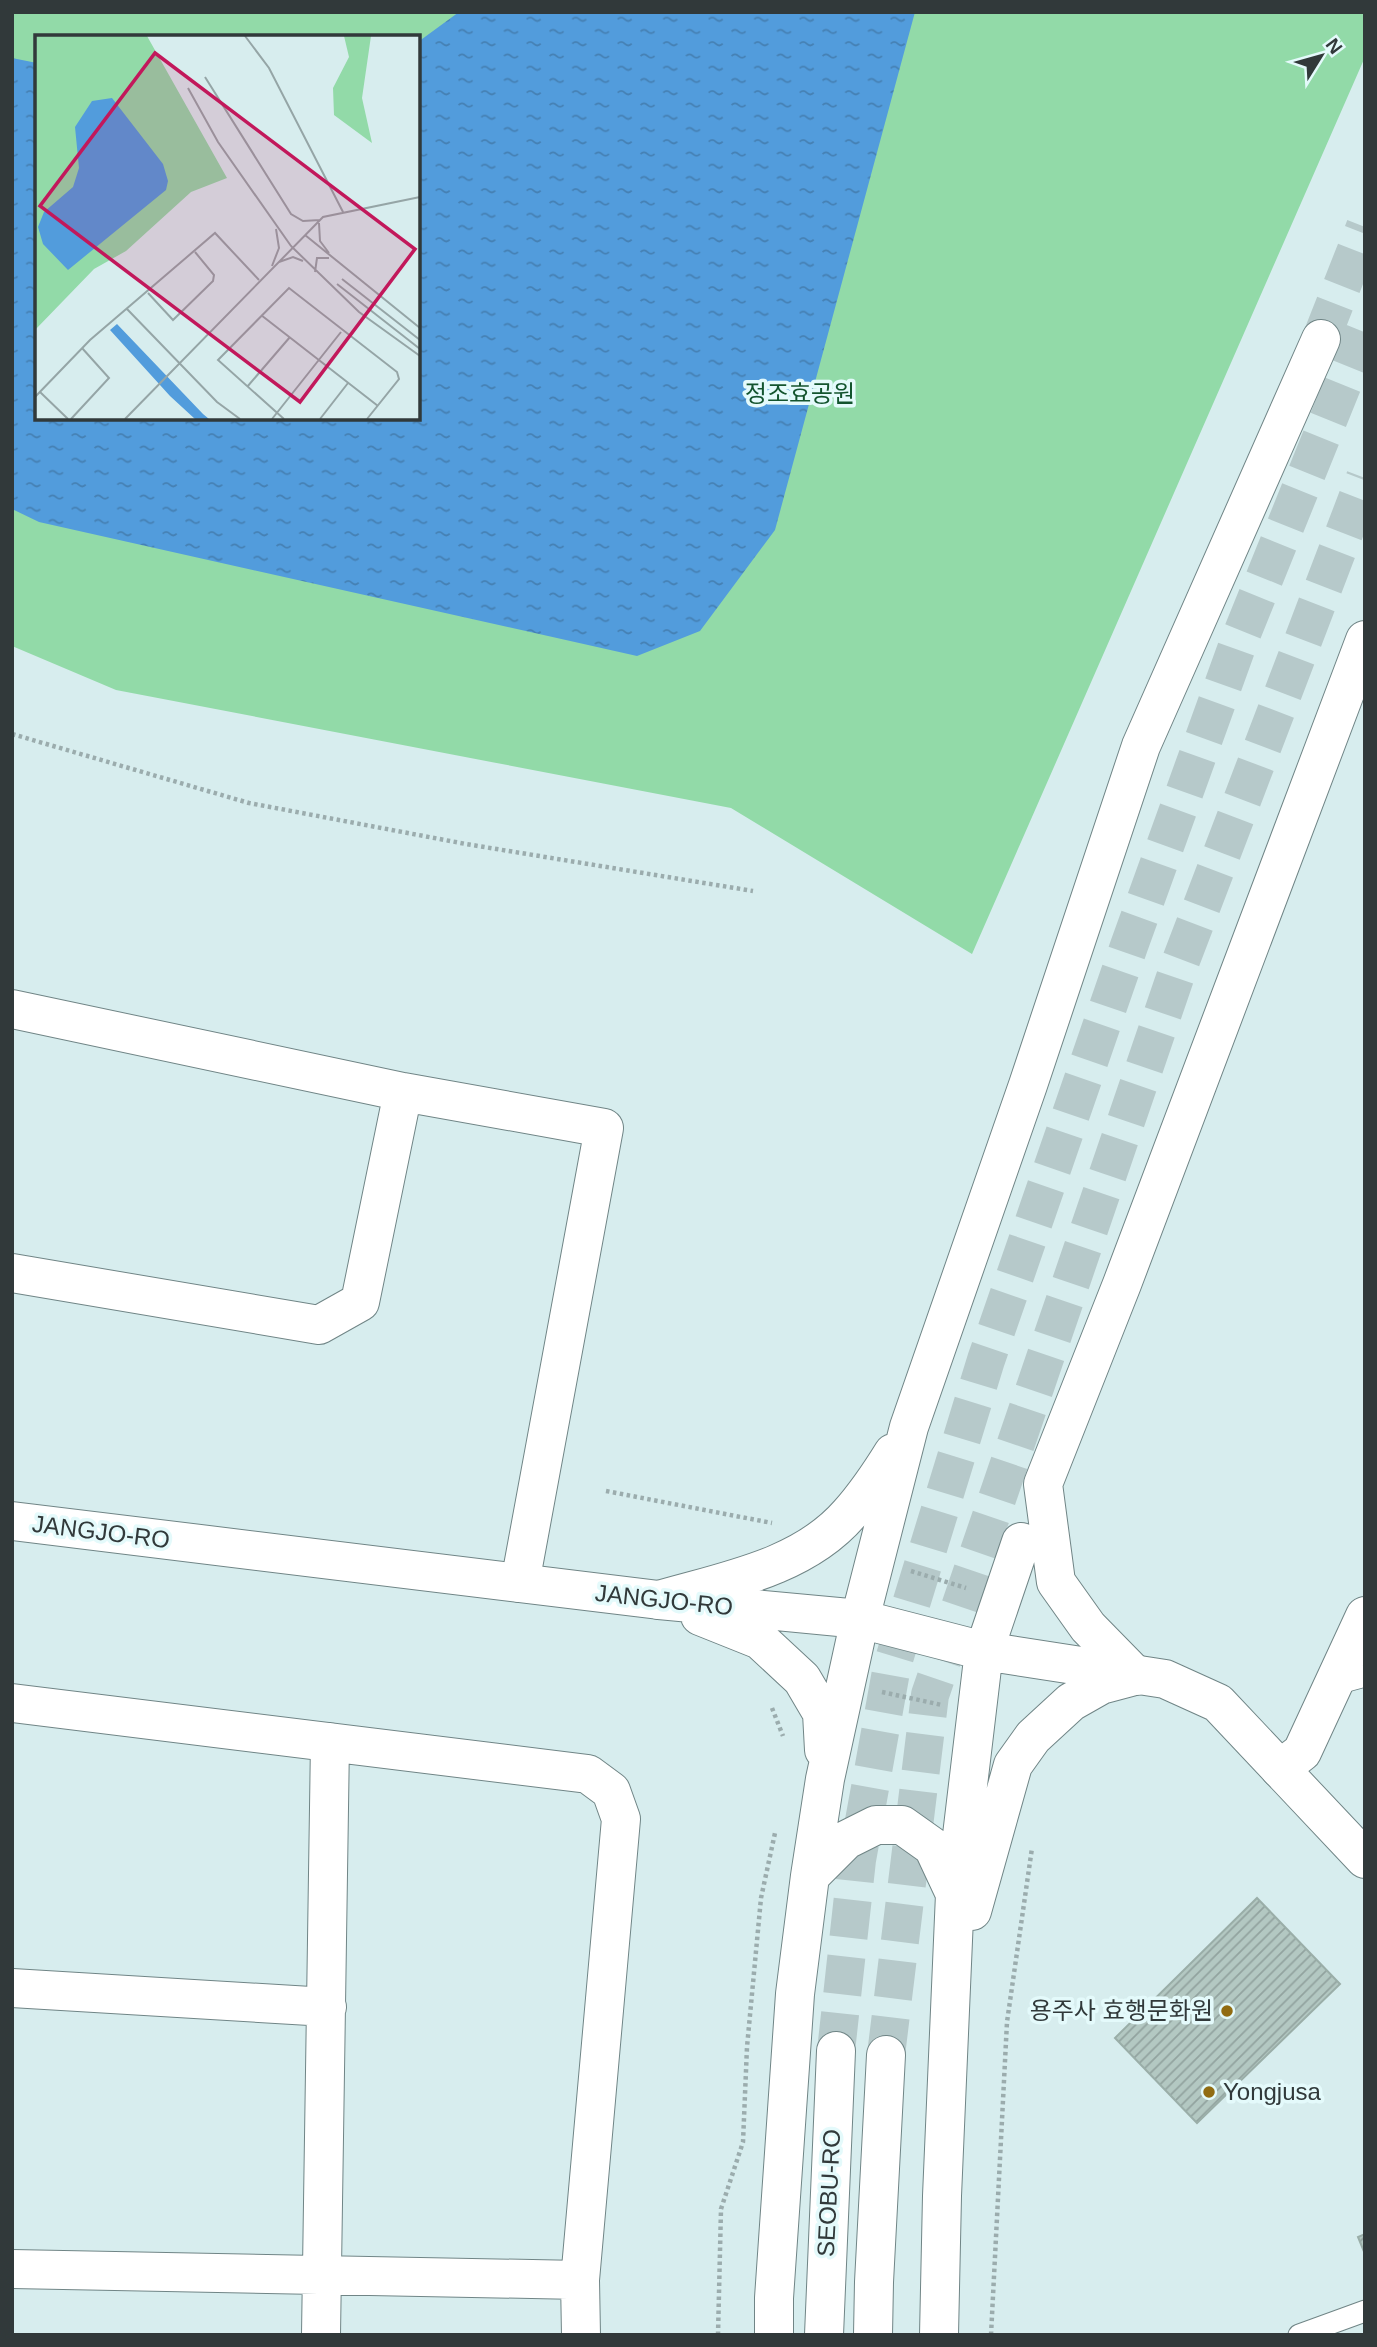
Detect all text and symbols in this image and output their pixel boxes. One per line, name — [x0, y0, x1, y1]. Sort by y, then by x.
north arrow — [1286, 21, 1356, 91]
text: N — [1322, 34, 1347, 58]
inset map — [35, 35, 420, 420]
park label: 정조효공원 — [745, 380, 855, 407]
street label: JANGJO-RO — [31, 1510, 172, 1553]
street label: JANGJO-RO — [594, 1579, 734, 1620]
place label: 용주사 효행문화원 — [1030, 1997, 1213, 2024]
marker: 용주사 효행문화원 — [1219, 2003, 1235, 2019]
place label: Yongjusa — [1223, 2078, 1322, 2105]
marker: Yongjusa — [1201, 2084, 1217, 2100]
street label: SEOBU-RO — [812, 2128, 845, 2258]

